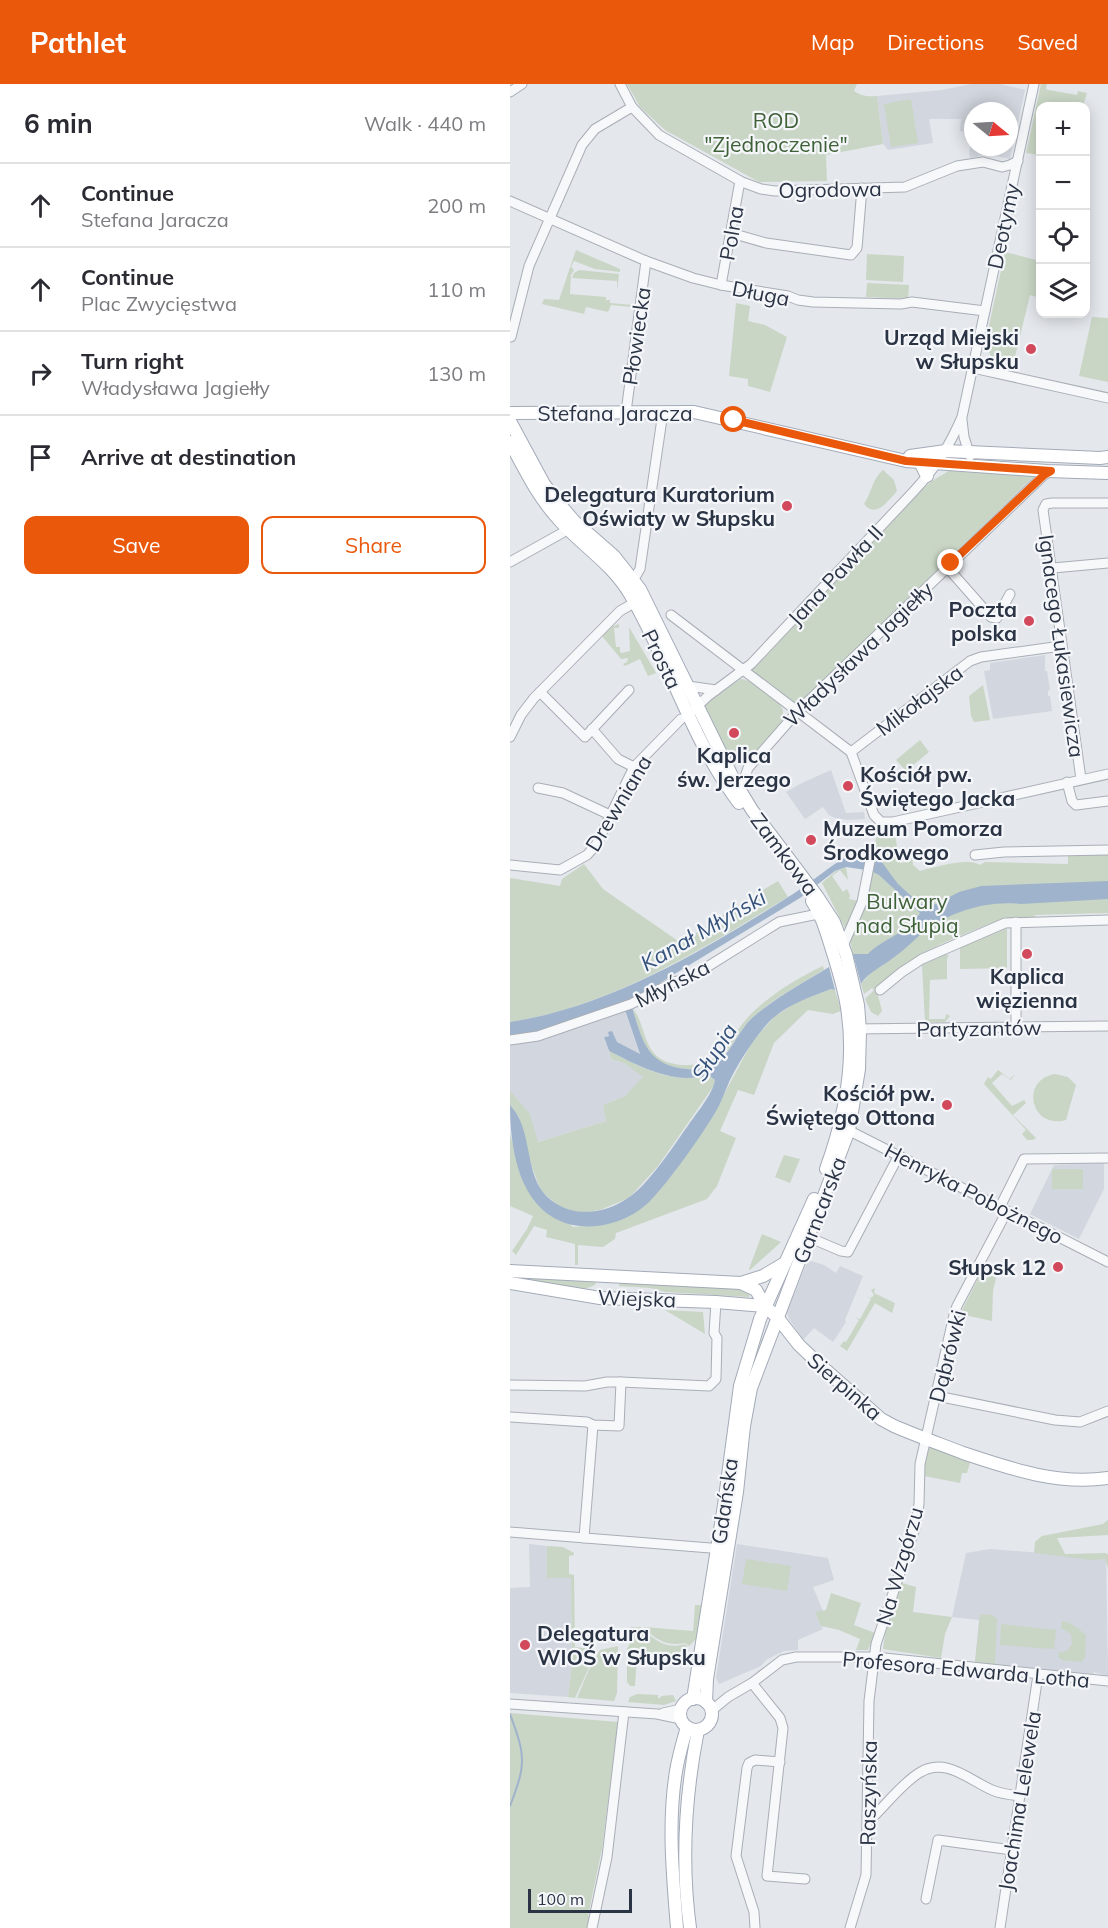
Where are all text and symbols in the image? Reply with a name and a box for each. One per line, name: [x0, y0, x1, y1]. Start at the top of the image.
text: Pathlet: [30, 25, 126, 60]
text: Map: [811, 29, 854, 55]
text: Directions: [887, 29, 984, 55]
text: Saved: [1017, 29, 1078, 55]
north arrow: [964, 102, 1018, 156]
map controls: [1036, 102, 1090, 318]
button: +: [1036, 102, 1090, 156]
text: 6 min: [24, 107, 93, 140]
park label: ROD "Zjednoczenie": [704, 107, 848, 157]
text: Walk · 440 m: [364, 111, 486, 136]
button: −: [1036, 156, 1090, 210]
street label: Ogrodowa: [778, 175, 882, 203]
text: Continue: [81, 179, 174, 207]
street label: Deotymy: [981, 181, 1025, 271]
icon: ahead: [24, 189, 57, 222]
text: 200 m: [427, 193, 486, 218]
street label: Polna: [713, 204, 749, 262]
text: Stefana Jaracza: [81, 207, 229, 232]
button: locate: [1036, 210, 1090, 264]
text: Continue: [81, 263, 174, 291]
button: layers: [1036, 264, 1090, 318]
icon: ahead: [24, 273, 57, 306]
street label: Długa: [730, 275, 792, 311]
text: 110 m: [427, 277, 486, 302]
street label: Płowiecka: [616, 285, 656, 387]
text: Plac Zwycięstwa: [81, 291, 237, 316]
place label: Urząd Miejski w Słupsku: [884, 324, 1019, 374]
marker: Urząd Miejski w Słupsku: [1024, 342, 1038, 356]
text: Turn right: [81, 347, 184, 375]
icon: right: [24, 357, 57, 390]
text: 130 m: [427, 361, 486, 386]
text: Władysława Jagiełły: [81, 375, 270, 400]
street label: Stefana Jaracza: [537, 400, 693, 426]
route start: [720, 406, 746, 432]
icon: arrive: [24, 441, 57, 474]
text: Arrive at destination: [81, 443, 296, 471]
place label: Delegatura Kuratorium Oświaty w Słupsku: [544, 481, 775, 531]
marker: Delegatura Kuratorium Oświaty w Słupsku: [780, 499, 794, 513]
button: Save: [24, 516, 249, 574]
button: Share: [261, 516, 486, 574]
street label: Jana Pawła II: [782, 519, 888, 631]
street label: Ignacego Łukasiewicza: [1033, 533, 1091, 759]
route end: [937, 549, 963, 575]
street label: Władysława Jagiełły: [778, 576, 938, 732]
place label: Poczta polska: [948, 596, 1017, 646]
marker: Poczta polska: [1022, 614, 1036, 628]
street label: Prosta: [636, 625, 688, 693]
street label: Mikołajska: [870, 659, 968, 741]
marker: Kaplica św. Jerzego: [727, 726, 741, 740]
place label: Kaplica św. Jerzego: [677, 742, 791, 792]
street label: Drewniana: [579, 750, 657, 856]
place label: Kościół pw. Świętego Jacka: [860, 761, 1015, 811]
marker: Kościół pw. Świętego Jacka: [841, 779, 855, 793]
street label: Zamkowa: [746, 808, 824, 900]
place label: Muzeum Pomorza Środkowego: [823, 815, 1003, 865]
marker: Muzeum Pomorza Środkowego: [804, 833, 818, 847]
water label: Kanał Młyński: [635, 882, 771, 977]
park label: Bulwary nad Słupią: [855, 888, 959, 938]
marker: Kaplica więzienna: [1020, 947, 1034, 961]
street label: Młyńska: [630, 953, 714, 1013]
place label: Kaplica więzienna: [976, 963, 1078, 1013]
street label: Partyzantów: [916, 1014, 1042, 1042]
water label: Słupia: [685, 1018, 743, 1086]
place label: Kościół pw. Świętego Ottona: [766, 1080, 935, 1130]
marker: Kościół pw. Świętego Ottona: [940, 1098, 954, 1112]
street label: Henryka Pobożnego: [880, 1137, 1068, 1249]
street label: Garncarska: [787, 1153, 851, 1267]
place label: Słupsk 12: [948, 1254, 1046, 1280]
marker: Słupsk 12: [1051, 1260, 1065, 1274]
street label: Wiejska: [597, 1284, 677, 1312]
street label: Dąbrówki: [923, 1307, 971, 1405]
street label: Sierpinka: [802, 1347, 888, 1425]
street label: Gdańska: [705, 1456, 743, 1546]
street label: Na Wzgórzu: [870, 1504, 928, 1628]
place label: Delegatura WIOŚ w Słupsku: [537, 1620, 706, 1670]
marker: Delegatura WIOŚ w Słupsku: [518, 1638, 532, 1652]
street label: Profesora Edwarda Lotha: [841, 1645, 1091, 1693]
street label: Joachima Lelewela: [992, 1709, 1046, 1893]
street label: Raszyńska: [854, 1740, 882, 1846]
scale bar: [528, 1886, 632, 1914]
text: 100 m: [537, 1889, 584, 1909]

